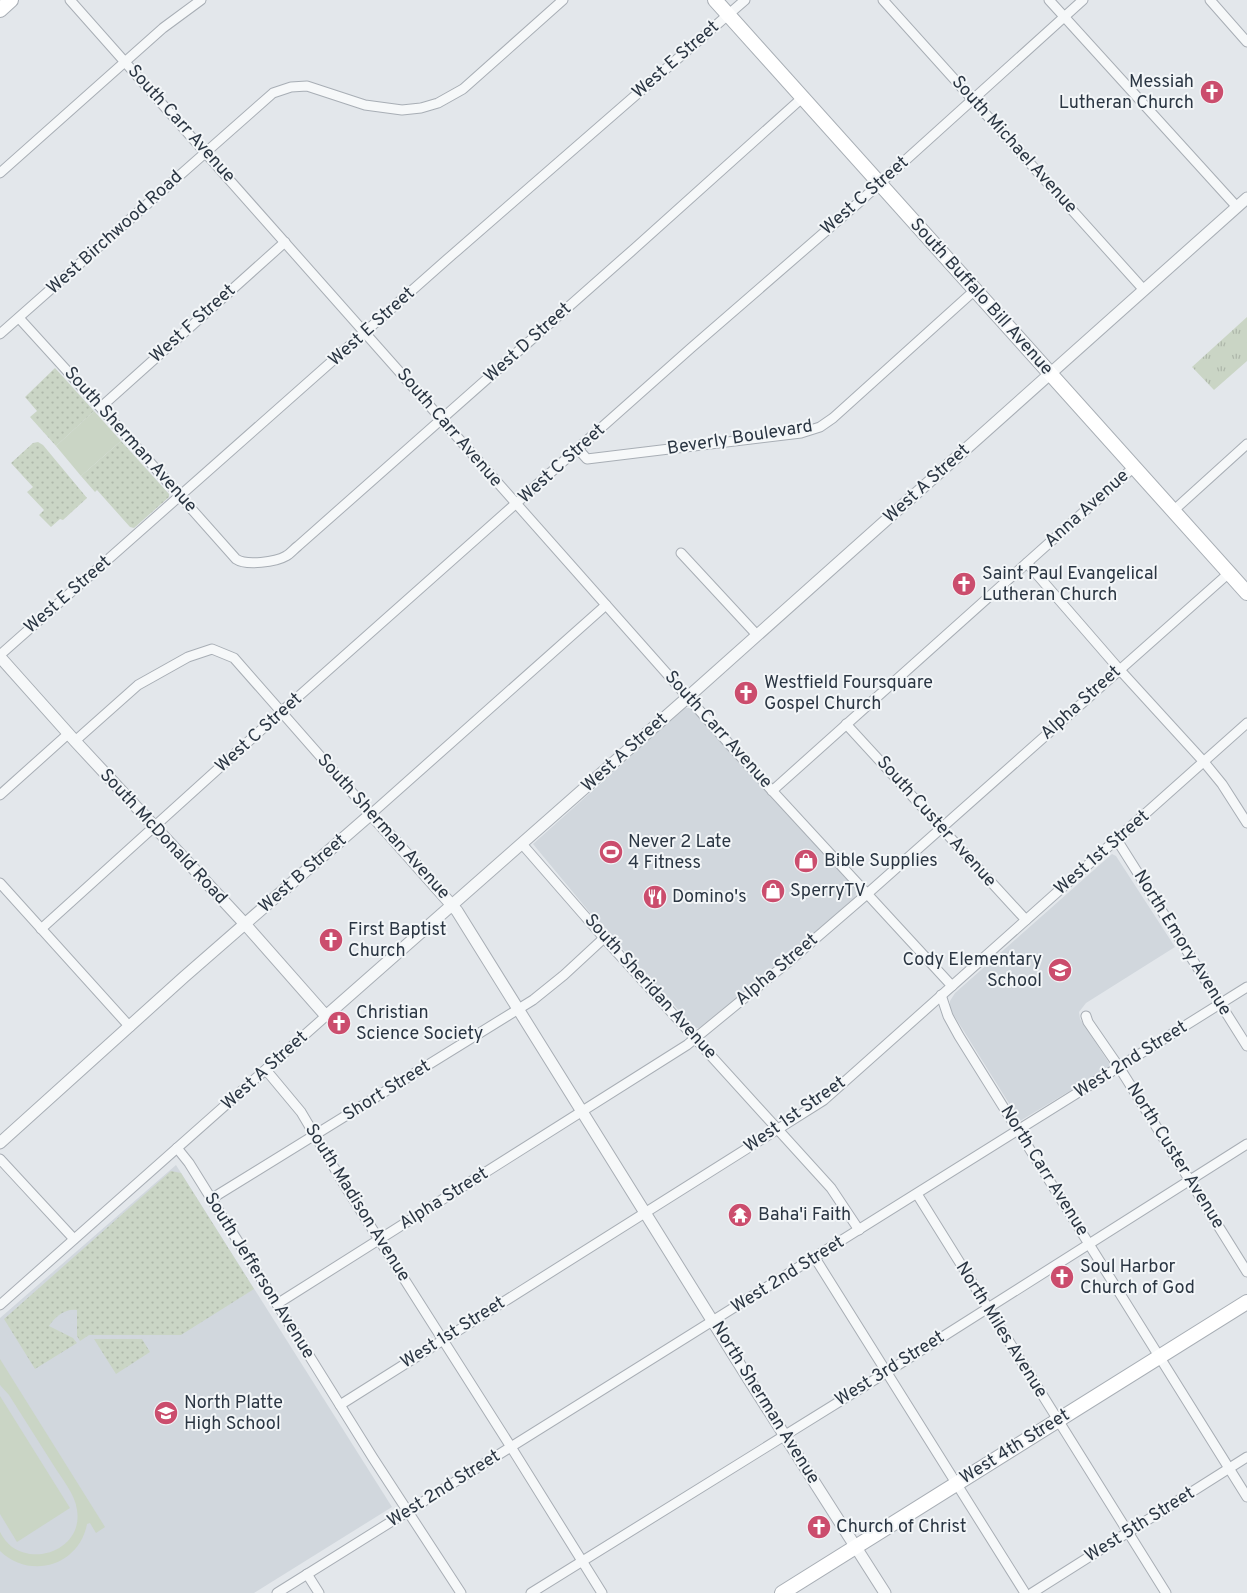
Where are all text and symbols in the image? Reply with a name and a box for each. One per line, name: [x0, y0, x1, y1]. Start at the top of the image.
street label: West E Street: [628, 16, 724, 104]
street label: South Carr Avenue: [122, 60, 240, 188]
street label: South Michael Avenue: [946, 71, 1082, 219]
place label: Messiah Lutheran Church: [1059, 71, 1194, 115]
church icon: Messiah Lutheran Church: [1199, 79, 1225, 105]
street label: West C Street: [816, 152, 914, 240]
street label: West Birchwood Road: [42, 166, 188, 300]
street label: South Buffalo Bill Avenue: [904, 214, 1058, 380]
street label: West F Street: [145, 279, 241, 369]
street label: West E Street: [324, 282, 420, 372]
street label: West D Street: [480, 298, 576, 388]
street label: South Sherman Avenue: [58, 362, 202, 518]
street label: South Carr Avenue: [391, 364, 507, 492]
street label: Beverly Boulevard: [666, 415, 814, 461]
street label: West C Street: [514, 419, 610, 509]
street label: West A Street: [879, 439, 975, 529]
street label: Anna Avenue: [1040, 465, 1134, 553]
street label: West E Street: [20, 551, 116, 639]
place label: Saint Paul Evangelical Lutheran Church: [982, 563, 1158, 607]
church icon: Saint Paul Evangelical Lutheran Church: [951, 571, 977, 597]
street label: Alpha Street: [1036, 661, 1126, 745]
street label: South Carr Avenue: [659, 666, 777, 794]
place label: Westfield Foursquare Gospel Church: [764, 672, 933, 716]
church icon: Westfield Foursquare Gospel Church: [733, 680, 759, 706]
street label: West C Street: [211, 688, 307, 778]
street label: West A Street: [577, 708, 673, 798]
street label: South Sherman Avenue: [311, 749, 455, 905]
street label: South Custer Avenue: [871, 752, 1001, 892]
street label: South McDonald Road: [94, 764, 232, 910]
street label: West 1st Street: [1050, 805, 1154, 901]
street label: West B Street: [254, 830, 352, 918]
place label: Never 2 Late 4 Fitness: [628, 831, 731, 875]
sports icon: Never 2 Late 4 Fitness: [598, 839, 624, 865]
shop icon: Bible Supplies: [793, 848, 819, 874]
place label: Bible Supplies: [824, 850, 938, 873]
street label: North Emory Avenue: [1128, 866, 1236, 1020]
shop icon: SperryTV: [760, 878, 786, 904]
place label: SperryTV: [790, 880, 866, 903]
restaurant icon: Domino's: [642, 884, 668, 910]
place label: Domino's: [672, 886, 747, 909]
street label: South Sheridan Avenue: [579, 910, 721, 1064]
place label: First Baptist Church: [348, 919, 447, 963]
church icon: First Baptist Church: [318, 927, 344, 953]
street label: Alpha Street: [731, 929, 823, 1011]
place label: Cody Elementary School: [902, 949, 1042, 993]
school or university icon: Cody Elementary School: [1047, 957, 1073, 983]
place label: Christian Science Society: [356, 1002, 483, 1046]
church icon: Christian Science Society: [326, 1010, 352, 1036]
street label: West 2nd Street: [1070, 1016, 1192, 1104]
street label: West A Street: [217, 1026, 313, 1116]
street label: Short Street: [339, 1055, 435, 1127]
street label: West 1st Street: [740, 1072, 850, 1158]
street label: North Custer Avenue: [1121, 1079, 1229, 1233]
street label: North Carr Avenue: [995, 1101, 1093, 1241]
street label: South Madison Avenue: [299, 1120, 415, 1286]
street label: Alpha Street: [395, 1163, 493, 1235]
street label: South Jefferson Avenue: [198, 1189, 320, 1363]
temple icon: Baha'i Faith: [727, 1202, 753, 1228]
place label: Baha'i Faith: [758, 1204, 851, 1227]
street label: West 2nd Street: [727, 1231, 849, 1319]
place label: Soul Harbor Church of God: [1080, 1256, 1195, 1300]
street label: North Miles Avenue: [950, 1258, 1052, 1402]
church icon: Soul Harbor Church of God: [1049, 1264, 1075, 1290]
street label: West 1st Street: [397, 1292, 509, 1374]
street label: North Sherman Avenue: [706, 1317, 824, 1489]
street label: West 3rd Street: [831, 1326, 949, 1412]
place label: North Platte High School: [184, 1392, 283, 1436]
school or university icon: North Platte High School: [153, 1400, 179, 1426]
street label: West 4th Street: [956, 1404, 1074, 1490]
street label: West 2nd Street: [383, 1445, 505, 1533]
street label: West 5th Street: [1081, 1482, 1199, 1568]
church icon: Church of Christ: [806, 1514, 832, 1540]
place label: Church of Christ: [836, 1516, 967, 1539]

